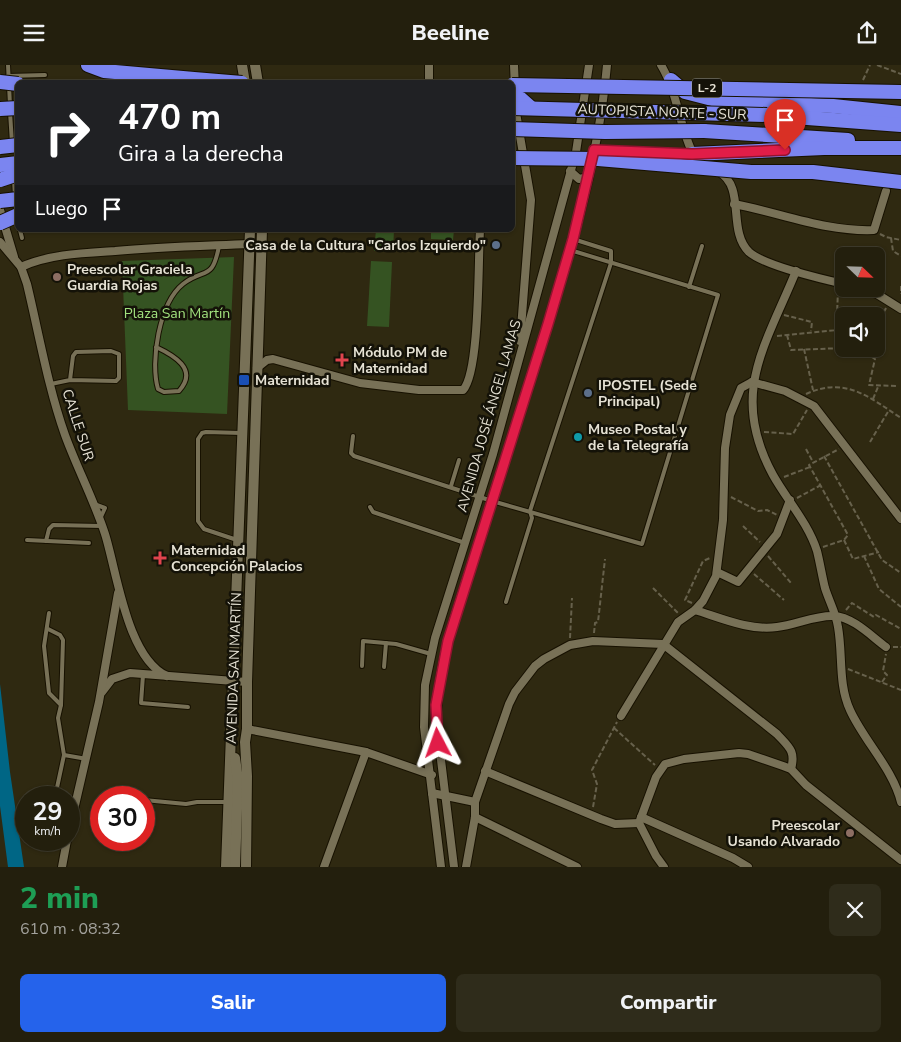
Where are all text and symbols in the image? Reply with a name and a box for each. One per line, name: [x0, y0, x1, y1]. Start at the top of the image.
text: Beeline: [412, 18, 489, 48]
icon: menu: [20, 19, 48, 47]
icon: share: [853, 19, 881, 47]
road number: L-2: [692, 78, 722, 97]
text: 470 m: [118, 94, 221, 141]
pin: [764, 99, 806, 150]
icon: right: [35, 100, 100, 165]
street label: AUTOPISTA NORTE - SUR: [577, 100, 747, 124]
icon: arrive: [771, 106, 799, 134]
text: Gira a la derecha: [118, 139, 284, 169]
icon: arrive: [98, 195, 126, 223]
text: Luego: [35, 196, 88, 222]
place label: Casa de la Cultura "Carlos Izquierdo": [245, 236, 486, 255]
marker: Casa de la Cultura "Carlos Izquierdo": [490, 239, 502, 251]
north arrow: [835, 247, 885, 297]
map controls: [835, 247, 885, 357]
place label: Preescolar Graciela Guardia Rojas: [67, 260, 193, 295]
marker: Preescolar Graciela Guardia Rojas: [51, 271, 63, 283]
park label: Plaza San Martín: [124, 304, 230, 323]
button: sound: [835, 307, 885, 357]
street label: AVENIDA JOSÉ ÁNGEL LAMAS: [452, 317, 526, 514]
place label: Módulo PM de Maternidad: [353, 343, 447, 378]
marker: Módulo PM de Maternidad: [335, 353, 349, 367]
place label: Maternidad: [255, 371, 329, 390]
marker: Maternidad: [237, 373, 251, 387]
place label: IPOSTEL (Sede Principal): [598, 376, 697, 411]
street label: CALLE SUR: [57, 387, 99, 463]
marker: IPOSTEL (Sede Principal): [582, 387, 594, 399]
place label: Museo Postal y de la Telegrafía: [588, 420, 689, 455]
marker: Museo Postal y de la Telegrafía: [572, 431, 584, 443]
place label: Maternidad Concepción Palacios: [171, 541, 303, 576]
marker: Maternidad Concepción Palacios: [153, 551, 167, 565]
street label: AVENIDA SAN MARTÍN: [222, 592, 246, 744]
position arrow: [411, 716, 463, 768]
speed limit sign: 30: [90, 786, 155, 851]
text: 29: [32, 795, 63, 829]
place label: Preescolar Usando Alvarado: [728, 816, 840, 851]
text: km/h: [34, 823, 61, 839]
marker: Preescolar Usando Alvarado: [844, 827, 856, 839]
text: 2 min: [20, 878, 99, 919]
button: close: [829, 884, 881, 936]
text: 610 m · 08:32: [20, 918, 121, 940]
button: Salir: [20, 974, 446, 1032]
button: Compartir: [456, 974, 881, 1032]

